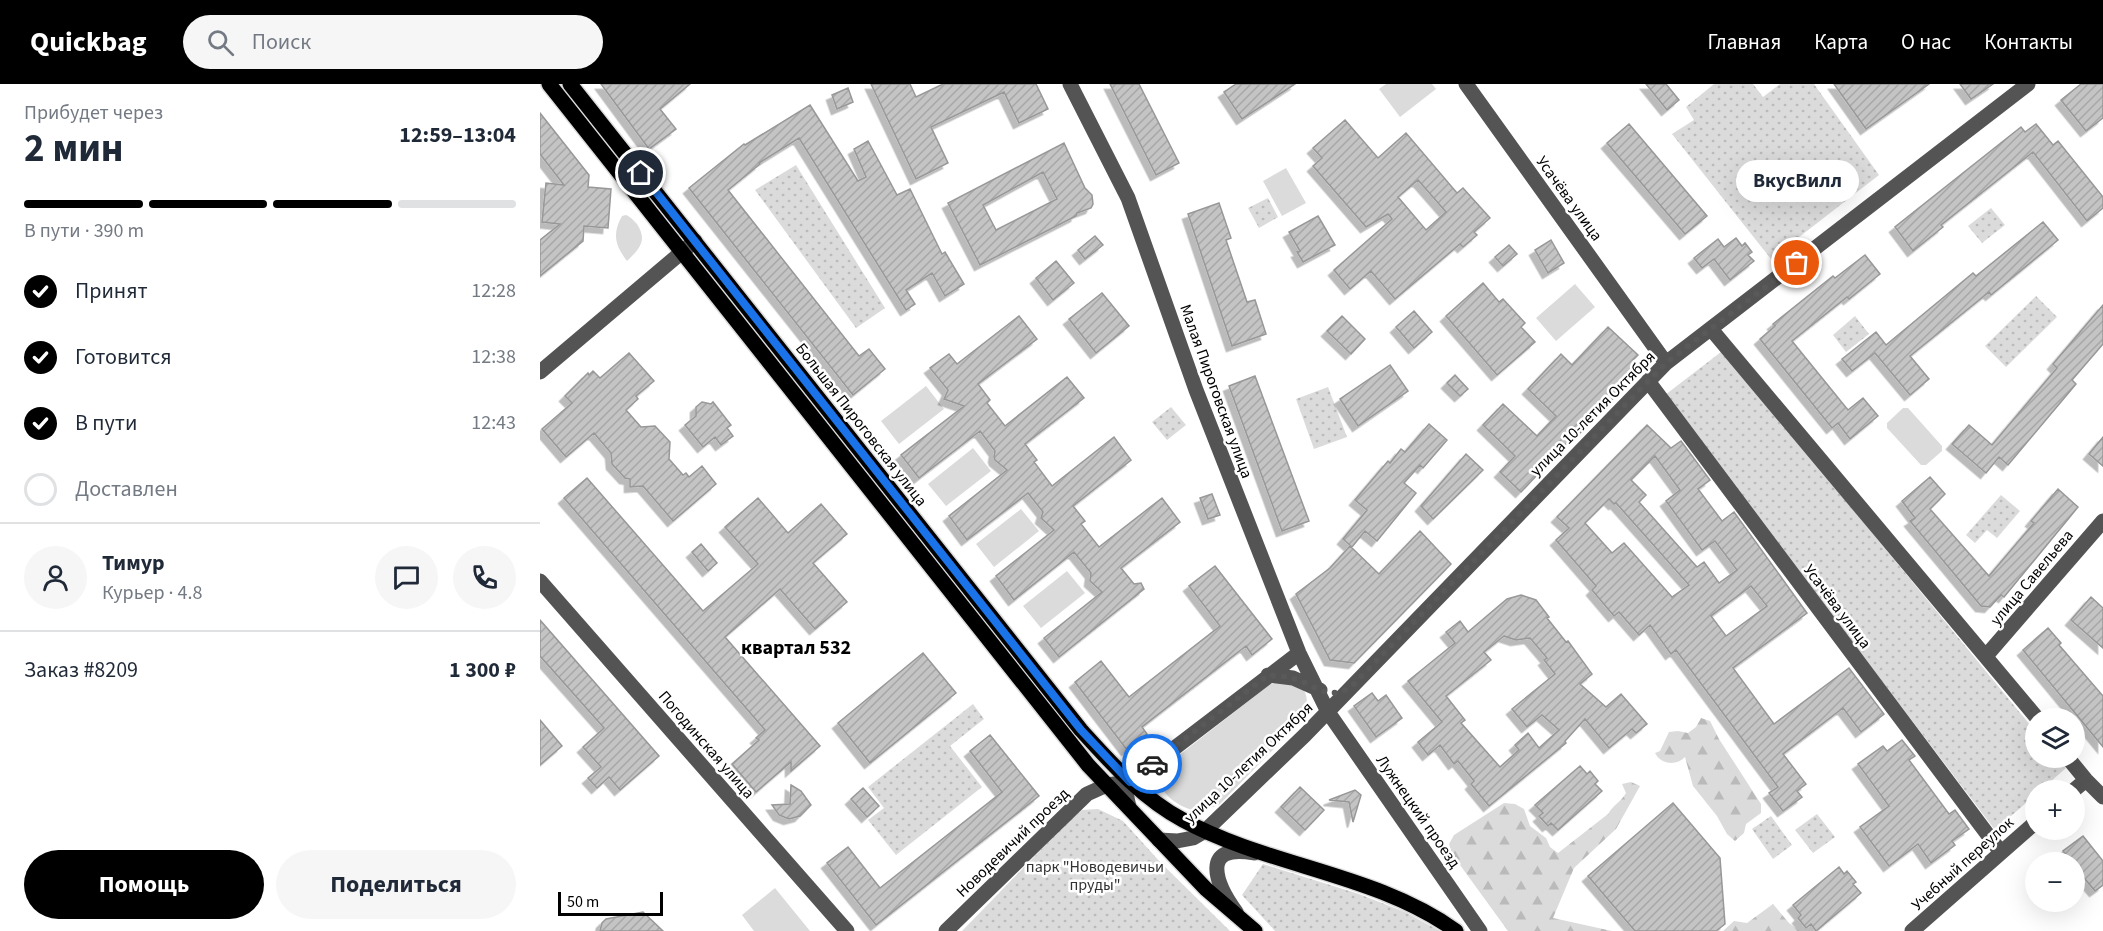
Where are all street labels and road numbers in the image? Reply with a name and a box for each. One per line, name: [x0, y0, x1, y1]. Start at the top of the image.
street label: Усачёва улица: [1531, 152, 1608, 246]
street label: Малая Пироговская улица: [1174, 301, 1258, 481]
street label: Большая Пироговская улица: [790, 338, 932, 511]
street label: улица 10-летия Октября: [1525, 346, 1660, 481]
street label: улица Савельева: [1985, 525, 2078, 630]
street label: Усачёва улица: [1798, 560, 1876, 653]
street label: Погодинская улица: [653, 686, 759, 803]
street label: улица 10-летия Октября: [1179, 697, 1318, 828]
street label: Лужнецкий проезд: [1371, 751, 1466, 873]
street label: Новодевичий проезд: [951, 783, 1074, 902]
street label: Учебный переулок: [1907, 812, 2019, 916]

